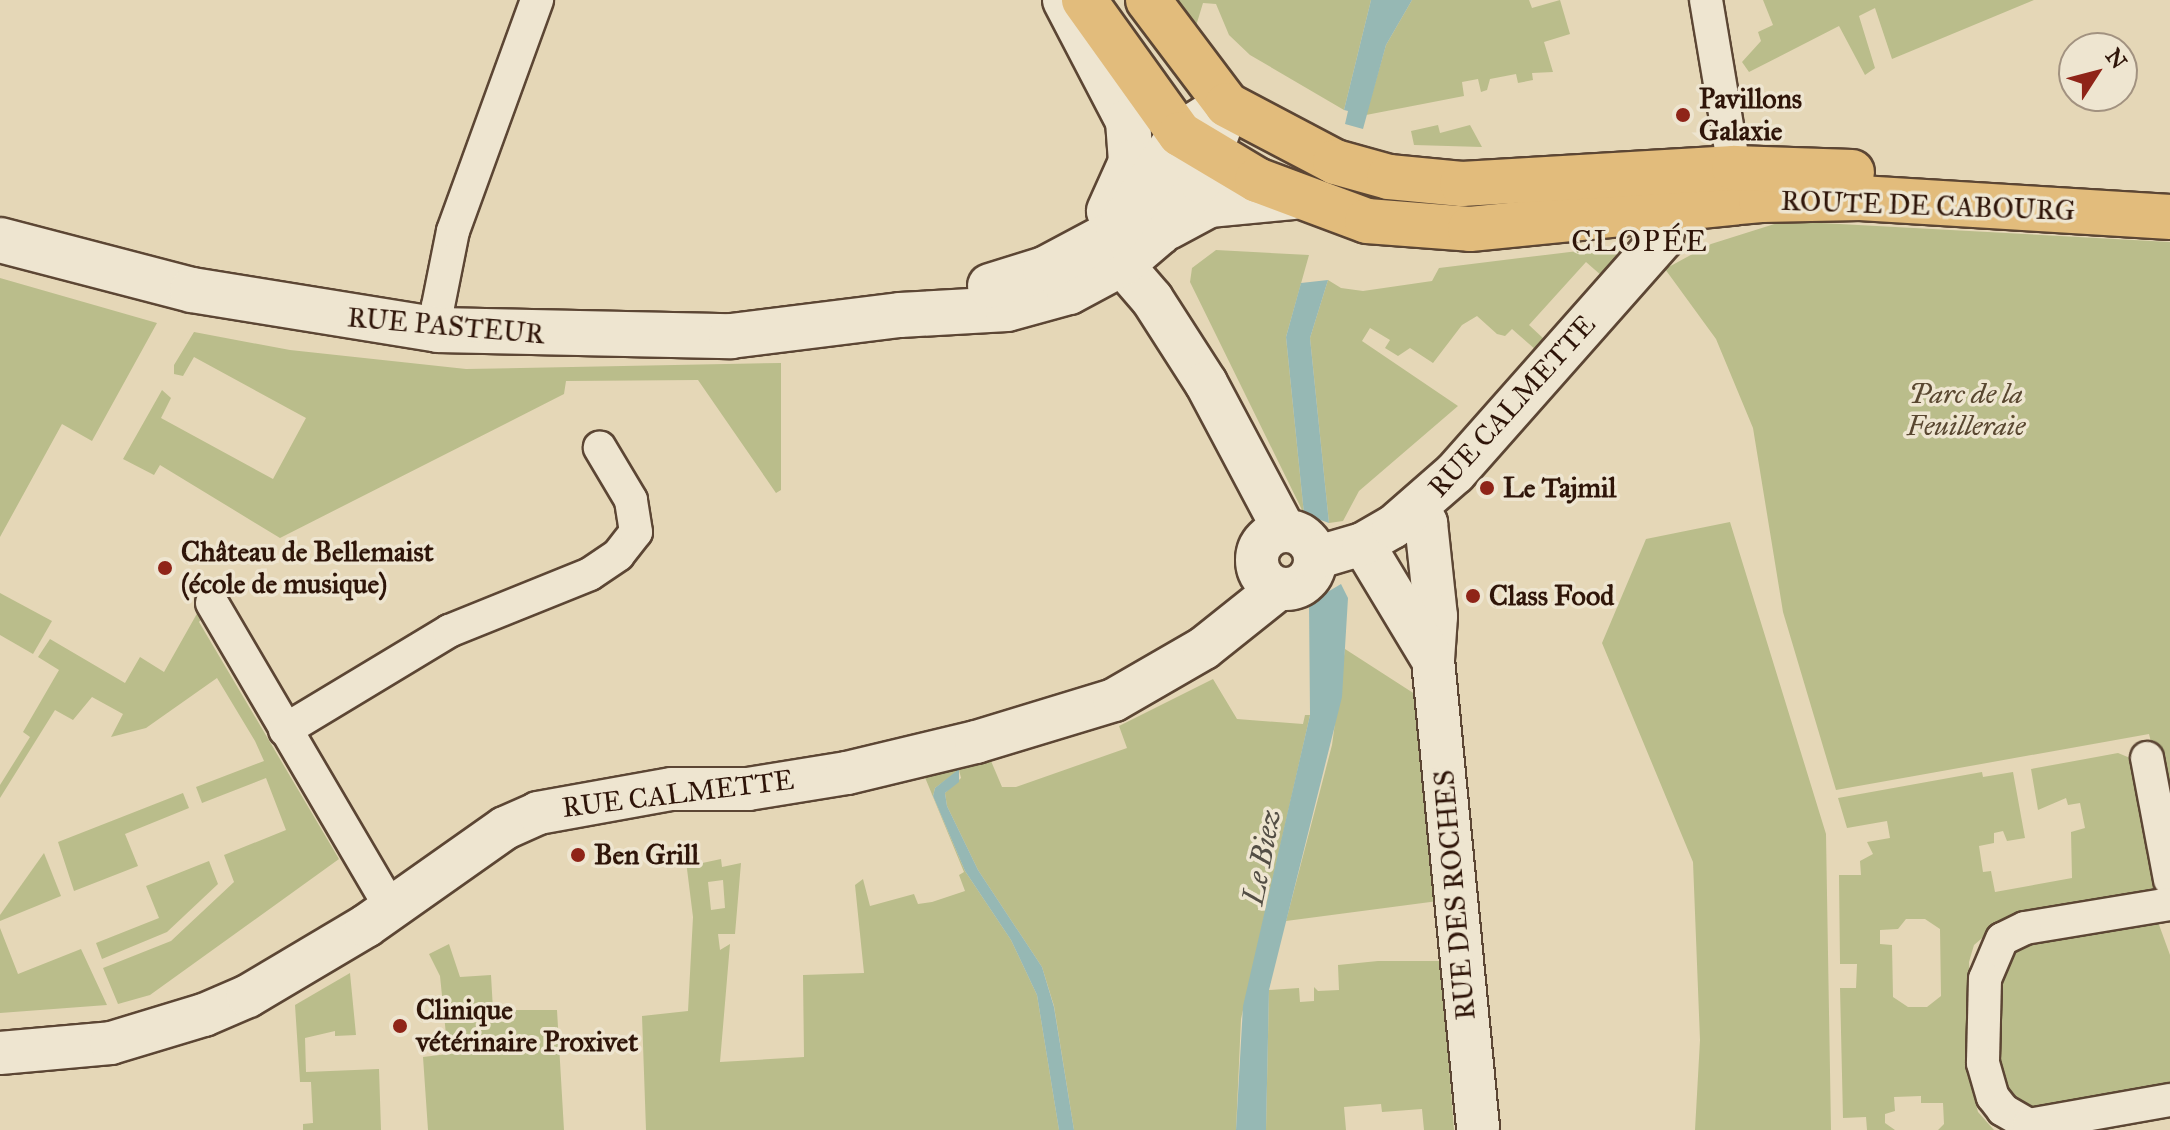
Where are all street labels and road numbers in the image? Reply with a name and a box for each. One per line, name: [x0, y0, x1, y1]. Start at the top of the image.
street label: ROUTE DE CABOURG: [1780, 184, 2076, 228]
street label: RUE PASTEUR: [346, 301, 546, 351]
street label: RUE CALMETTE: [1421, 308, 1603, 504]
street label: RUE CALMETTE: [560, 763, 796, 825]
street label: RUE DES ROCHES: [1427, 769, 1483, 1021]

